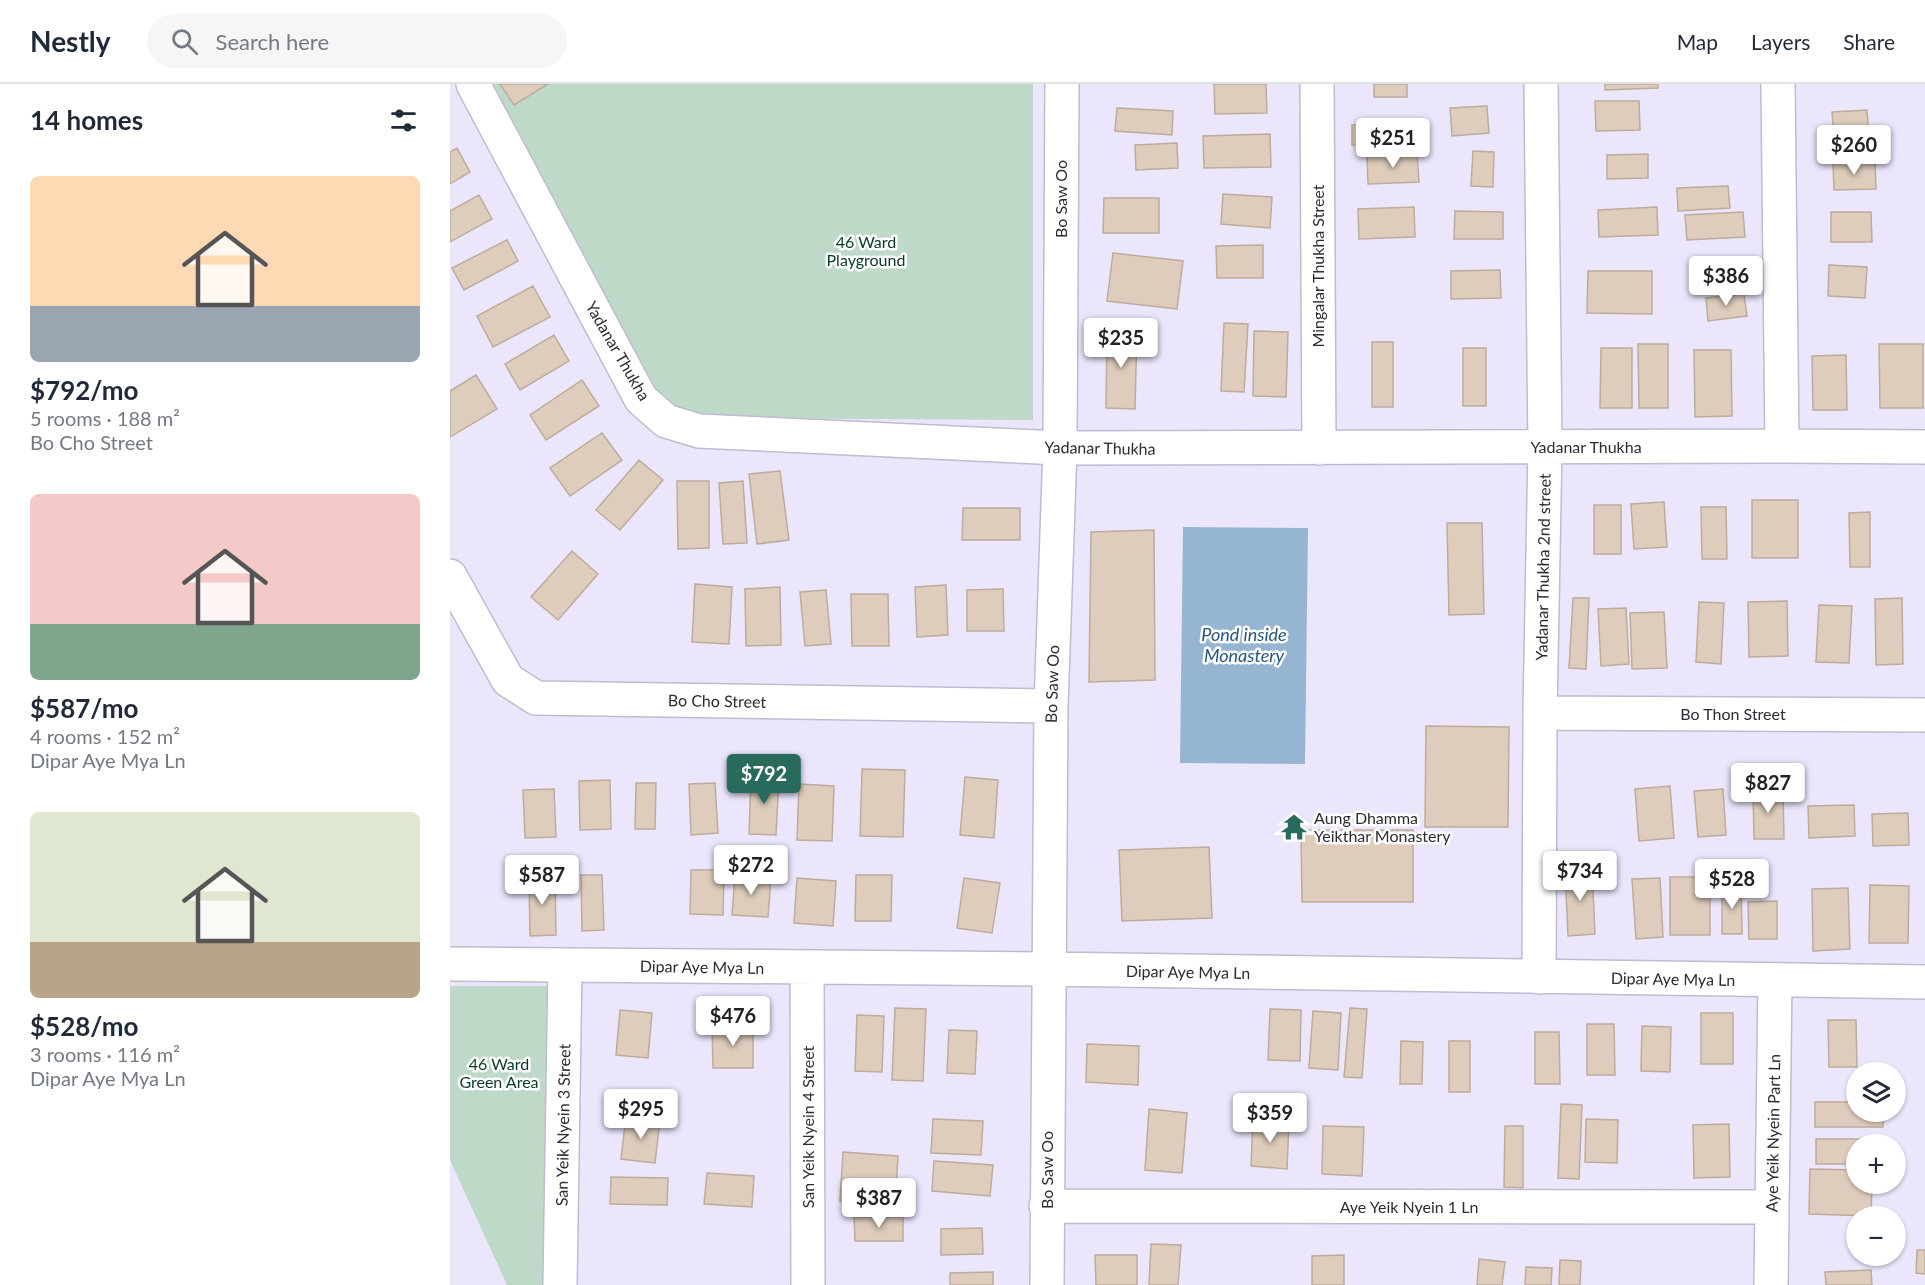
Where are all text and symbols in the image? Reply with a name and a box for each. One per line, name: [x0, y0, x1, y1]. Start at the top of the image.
search box: [147, 14, 567, 68]
text: Nestly: [30, 24, 111, 58]
icon: search: [168, 25, 201, 58]
text: Search here: [216, 28, 329, 55]
text: Map: [1677, 29, 1718, 54]
text: Layers: [1751, 29, 1810, 54]
text: Share: [1843, 29, 1895, 54]
text: 14 homes: [30, 104, 143, 136]
icon: filters: [387, 104, 420, 137]
pin: $251: [1357, 118, 1429, 169]
text: $251: [1370, 125, 1416, 149]
pin: $260: [1818, 125, 1890, 176]
text: $260: [1831, 132, 1877, 156]
street label: Bo Saw Oo: [1051, 160, 1070, 238]
street label: Mingalar Thukha Street: [1308, 184, 1327, 348]
icon: home: [171, 215, 279, 323]
park label: 46 Ward Playground: [827, 232, 905, 269]
pin: $386: [1690, 256, 1762, 307]
text: $386: [1703, 263, 1749, 287]
street label: Yadanar Thukha: [582, 298, 654, 404]
pin: $235: [1085, 318, 1157, 369]
text: $235: [1098, 325, 1144, 349]
text: $792/mo: [30, 374, 138, 406]
text: 5 rooms · 188 m²: [30, 406, 180, 430]
text: Bo Cho Street: [30, 430, 153, 454]
street label: Yadanar Thukha: [1044, 437, 1156, 458]
street label: Yadanar Thukha: [1530, 437, 1642, 456]
street label: Yadanar Thukha 2nd street: [1531, 473, 1554, 661]
icon: home: [171, 533, 279, 641]
water label: Pond inside Monastery: [1201, 623, 1287, 666]
street label: Bo Saw Oo: [1041, 645, 1062, 723]
street label: Bo Cho Street: [668, 690, 767, 711]
text: $587/mo: [30, 692, 138, 724]
street label: Bo Thon Street: [1680, 704, 1786, 723]
text: 4 rooms · 152 m²: [30, 724, 180, 748]
text: Dipar Aye Mya Ln: [30, 748, 186, 772]
pin: $792: [728, 754, 800, 805]
text: $792: [741, 761, 787, 785]
pin: $827: [1732, 763, 1804, 814]
text: $827: [1745, 770, 1791, 794]
place label: Aung Dhamma Yeikthar Monastery: [1314, 808, 1451, 845]
temple icon: Aung Dhamma Yeikthar Monastery: [1279, 812, 1309, 842]
pin: $272: [715, 845, 787, 896]
icon: home: [171, 851, 279, 959]
pin: $734: [1544, 851, 1616, 902]
text: $272: [728, 852, 774, 876]
pin: $587: [506, 855, 578, 906]
text: $734: [1557, 858, 1603, 882]
pin: $528: [1696, 859, 1768, 910]
text: $587: [519, 862, 565, 886]
text: $528: [1709, 866, 1755, 890]
street label: Dipar Aye Mya Ln: [640, 956, 764, 977]
street label: Dipar Aye Mya Ln: [1126, 961, 1250, 982]
street label: Dipar Aye Mya Ln: [1611, 968, 1735, 989]
pin: $476: [697, 996, 769, 1047]
text: $476: [710, 1003, 756, 1027]
text: $528/mo: [30, 1010, 138, 1042]
text: 3 rooms · 116 m²: [30, 1042, 180, 1066]
street label: San Yeik Nyein 3 Street: [552, 1043, 573, 1206]
street label: San Yeik Nyein 4 Street: [798, 1045, 817, 1208]
park label: 46 Ward Green Area: [459, 1054, 539, 1091]
street label: Aye Yeik Nyein Part Ln: [1762, 1054, 1783, 1212]
map controls: [1846, 1062, 1906, 1266]
button: layers: [1846, 1062, 1906, 1122]
text: Dipar Aye Mya Ln: [30, 1066, 186, 1090]
pin: $295: [605, 1089, 677, 1140]
pin: $359: [1234, 1093, 1306, 1144]
text: $295: [618, 1096, 664, 1120]
text: $359: [1247, 1100, 1293, 1124]
street label: Bo Saw Oo: [1037, 1131, 1056, 1209]
button: +: [1846, 1134, 1906, 1194]
pin: $387: [843, 1178, 915, 1229]
text: $387: [856, 1185, 902, 1209]
street label: Aye Yeik Nyein 1 Ln: [1340, 1197, 1478, 1216]
button: −: [1846, 1206, 1906, 1266]

